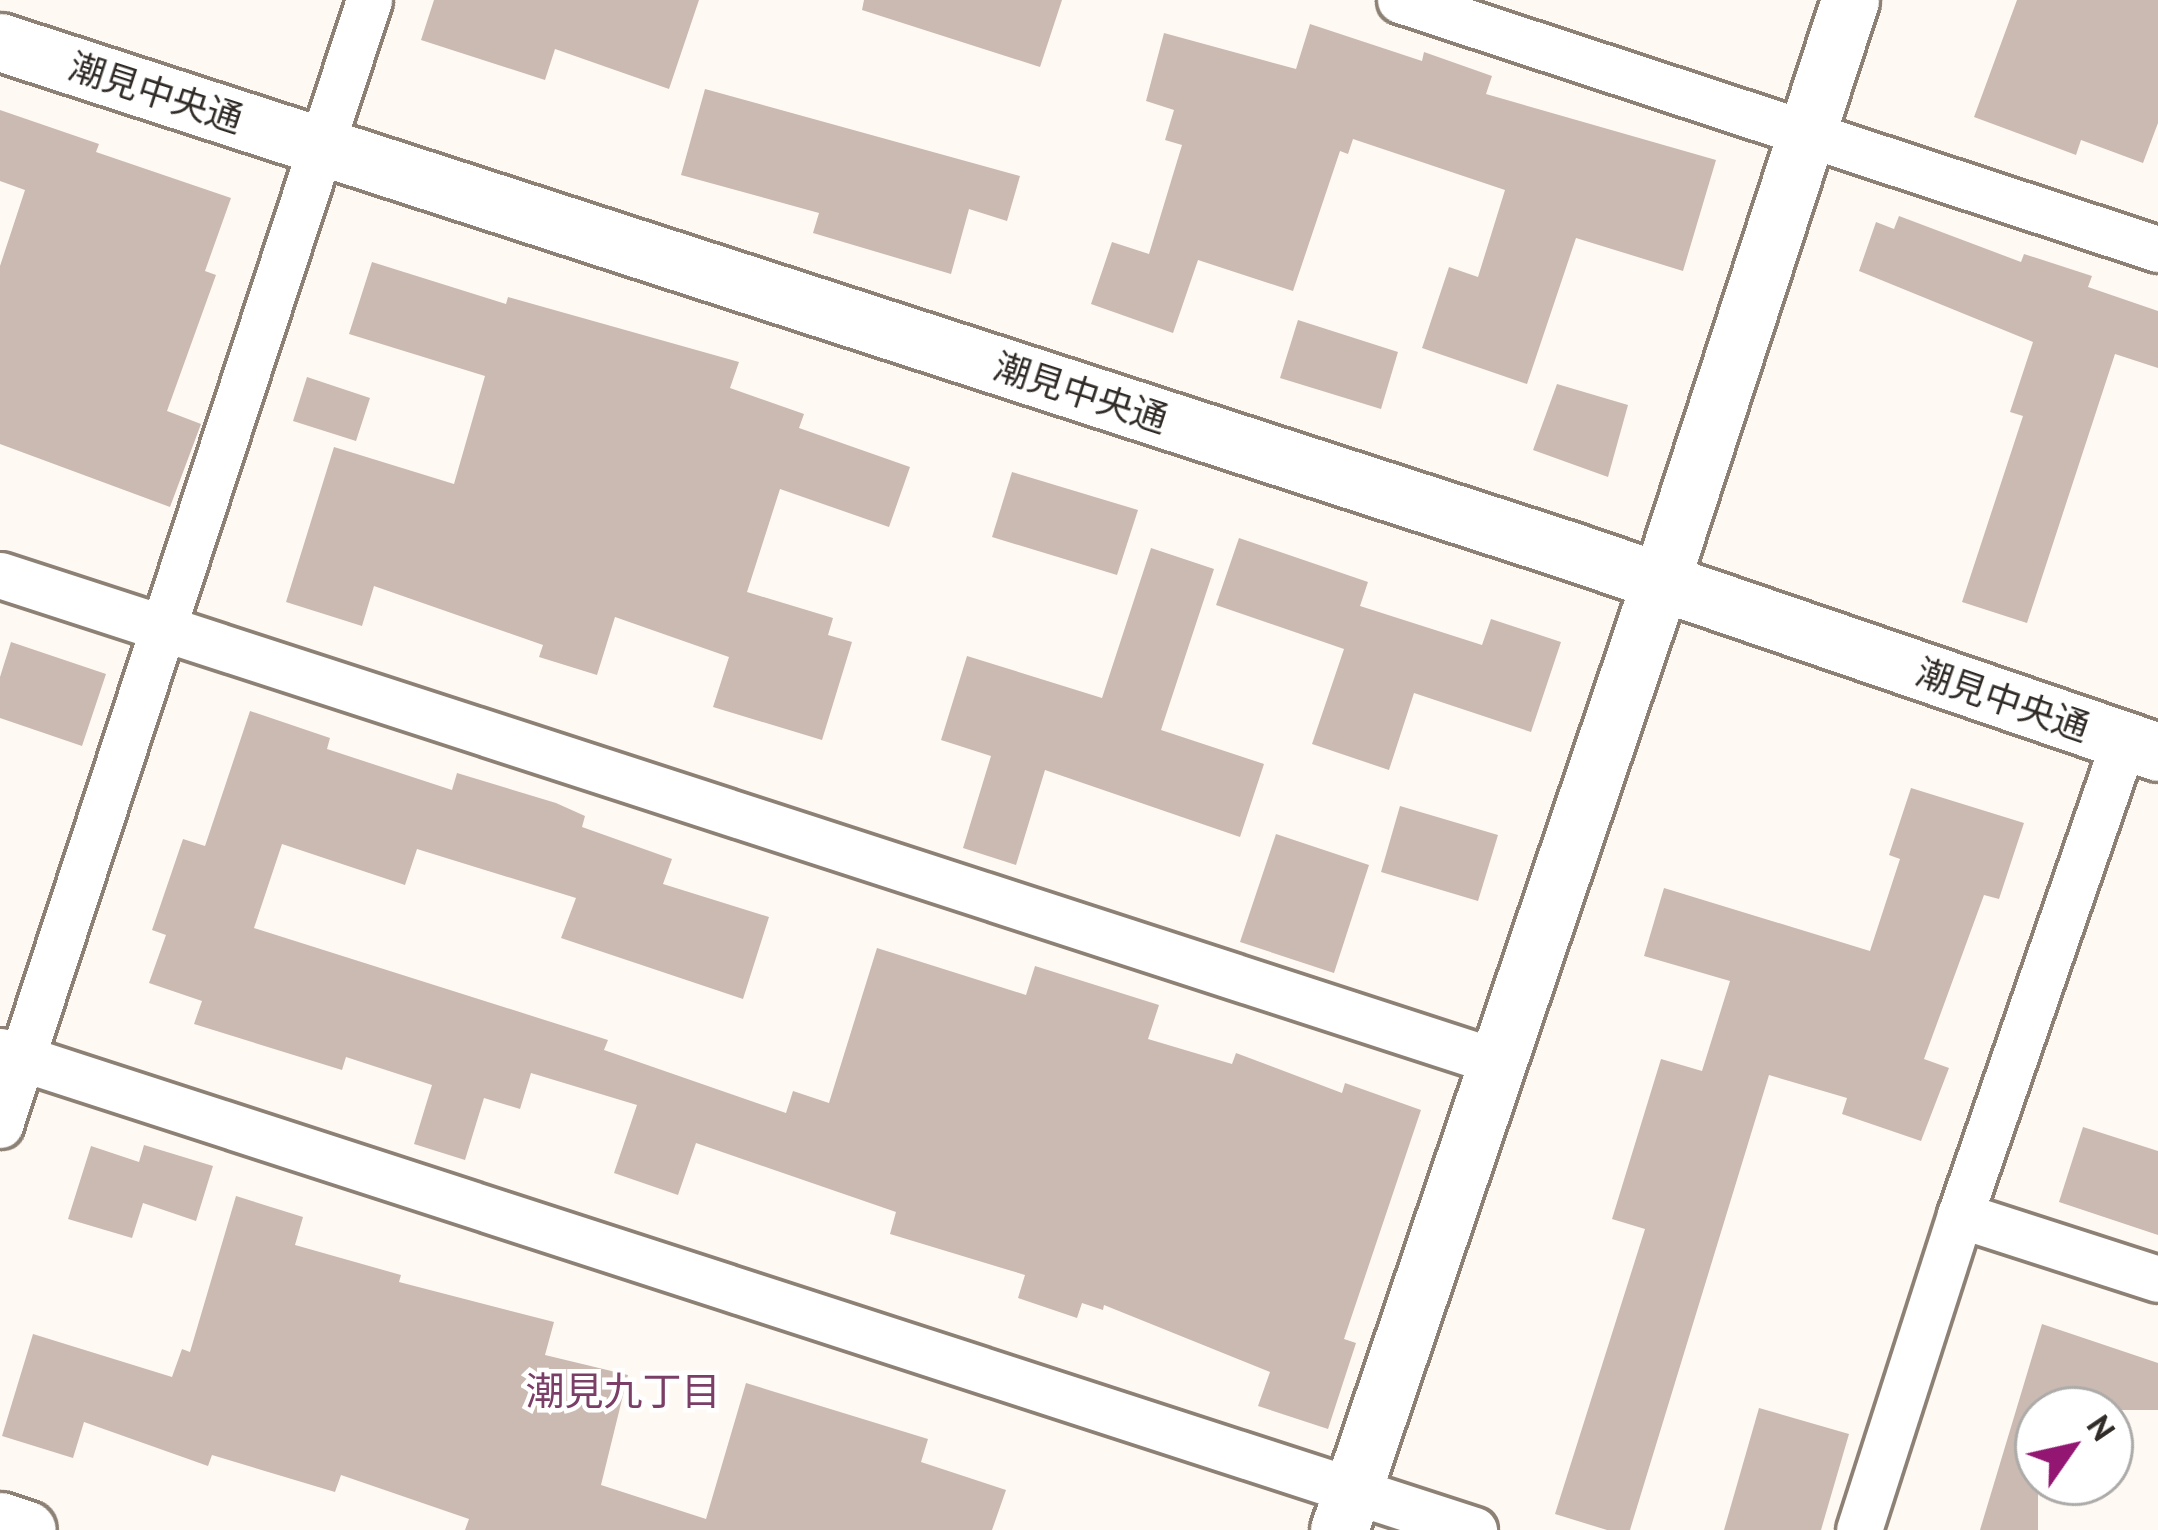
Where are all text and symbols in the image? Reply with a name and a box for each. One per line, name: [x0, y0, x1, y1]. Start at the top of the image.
street label: 潮見中央通: [64, 44, 248, 140]
street label: 潮見中央通: [989, 344, 1173, 440]
street label: 潮見中央通: [1911, 649, 2095, 749]
district label: 潮見九丁目: [526, 1368, 720, 1414]
north arrow: [2014, 1386, 2134, 1506]
text: N: [2078, 1406, 2126, 1448]

